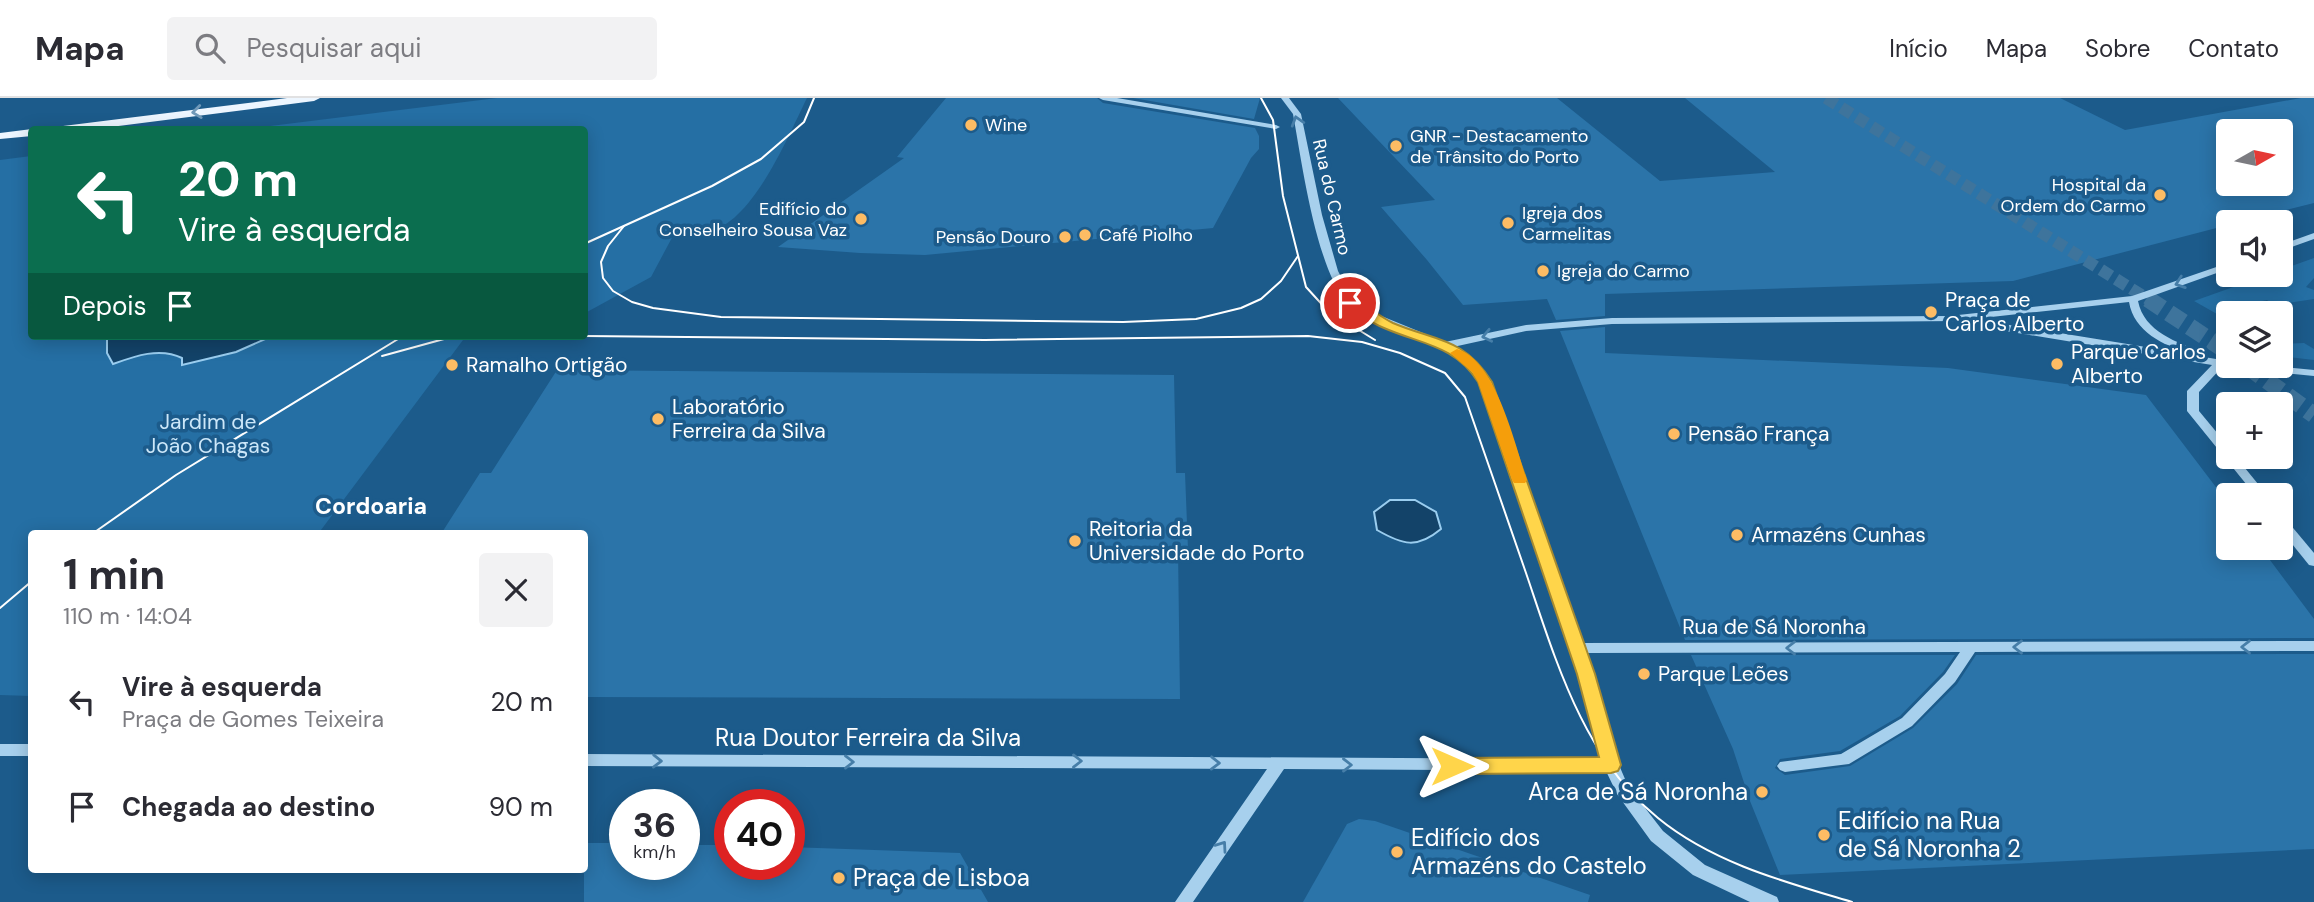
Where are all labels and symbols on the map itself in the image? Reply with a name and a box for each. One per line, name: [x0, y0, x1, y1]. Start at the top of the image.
one-way arrow: [191, 105, 203, 120]
place label: Wine: [985, 113, 1027, 137]
one-way arrow: [1290, 115, 1305, 127]
marker: Wine: [963, 117, 979, 133]
north arrow: [2216, 119, 2292, 196]
place label: GNR - Destacamento de Trânsito do Porto: [1410, 124, 1588, 169]
street label: Rua do Carmo: [1307, 137, 1357, 257]
marker: GNR - Destacamento de Trânsito do Porto: [1388, 138, 1404, 154]
place label: Hospital da Ordem do Carmo: [2001, 173, 2146, 218]
marker: Hospital da Ordem do Carmo: [2152, 187, 2168, 203]
place label: Edifício do Conselheiro Sousa Vaz: [659, 197, 847, 242]
place label: Igreja dos Carmelitas: [1522, 201, 1612, 246]
marker: Edifício do Conselheiro Sousa Vaz: [853, 211, 869, 227]
marker: Igreja dos Carmelitas: [1500, 215, 1516, 231]
place label: Café Piolho: [1099, 223, 1193, 247]
place label: Pensão Douro: [936, 225, 1051, 249]
marker: Café Piolho: [1077, 227, 1093, 243]
marker: Pensão Douro: [1057, 229, 1073, 245]
place label: Igreja do Carmo: [1557, 259, 1690, 283]
marker: Igreja do Carmo: [1535, 263, 1551, 279]
pin: [1320, 273, 1380, 333]
one-way arrow: [2175, 275, 2187, 289]
place label: Praça de Carlos Alberto: [1945, 286, 2084, 338]
marker: Praça de Carlos Alberto: [1923, 304, 1939, 320]
one-way arrow: [1481, 328, 1493, 343]
place label: Parque Carlos Alberto: [2071, 338, 2206, 390]
place label: Ramalho Ortigão: [466, 351, 627, 379]
marker: Parque Carlos Alberto: [2049, 356, 2065, 372]
marker: Ramalho Ortigão: [444, 357, 460, 373]
place label: Laboratório Ferreira da Silva: [672, 393, 826, 445]
park label: Jardim de João Chagas: [146, 408, 270, 460]
marker: Laboratório Ferreira da Silva: [650, 411, 666, 427]
place label: Pensão França: [1688, 420, 1829, 448]
marker: Pensão França: [1666, 426, 1682, 442]
district label: Cordoaria: [315, 491, 427, 521]
place label: Reitoria da Universidade do Porto: [1089, 515, 1304, 567]
place label: Armazéns Cunhas: [1751, 521, 1926, 549]
marker: Armazéns Cunhas: [1729, 527, 1745, 543]
marker: Reitoria da Universidade do Porto: [1067, 533, 1083, 549]
street label: Rua de Sá Noronha: [1682, 613, 1866, 641]
one-way arrow: [2013, 639, 2023, 655]
one-way arrow: [2240, 639, 2251, 654]
one-way arrow: [1785, 640, 1796, 656]
place label: Parque Leões: [1658, 660, 1789, 688]
marker: Parque Leões: [1636, 666, 1652, 682]
street label: Rua Doutor Ferreira da Silva: [715, 722, 1021, 753]
position arrow: [1415, 729, 1489, 803]
one-way arrow: [652, 753, 663, 769]
one-way arrow: [1072, 753, 1083, 769]
one-way arrow: [845, 754, 855, 770]
one-way arrow: [1210, 755, 1221, 771]
one-way arrow: [1343, 757, 1353, 773]
place label: Arca de Sá Noronha: [1528, 776, 1748, 807]
marker: Arca de Sá Noronha: [1754, 784, 1770, 800]
speed limit sign: 40: [714, 789, 805, 880]
place label: Edifício na Rua de Sá Noronha 2: [1838, 805, 2021, 864]
place label: Edifício dos Armazéns do Castelo: [1411, 822, 1647, 881]
marker: Edifício na Rua de Sá Noronha 2: [1816, 827, 1832, 843]
one-way arrow: [1214, 841, 1226, 854]
marker: Edifício dos Armazéns do Castelo: [1389, 844, 1405, 860]
place label: Praça de Lisboa: [853, 862, 1030, 893]
marker: Praça de Lisboa: [831, 870, 847, 886]

